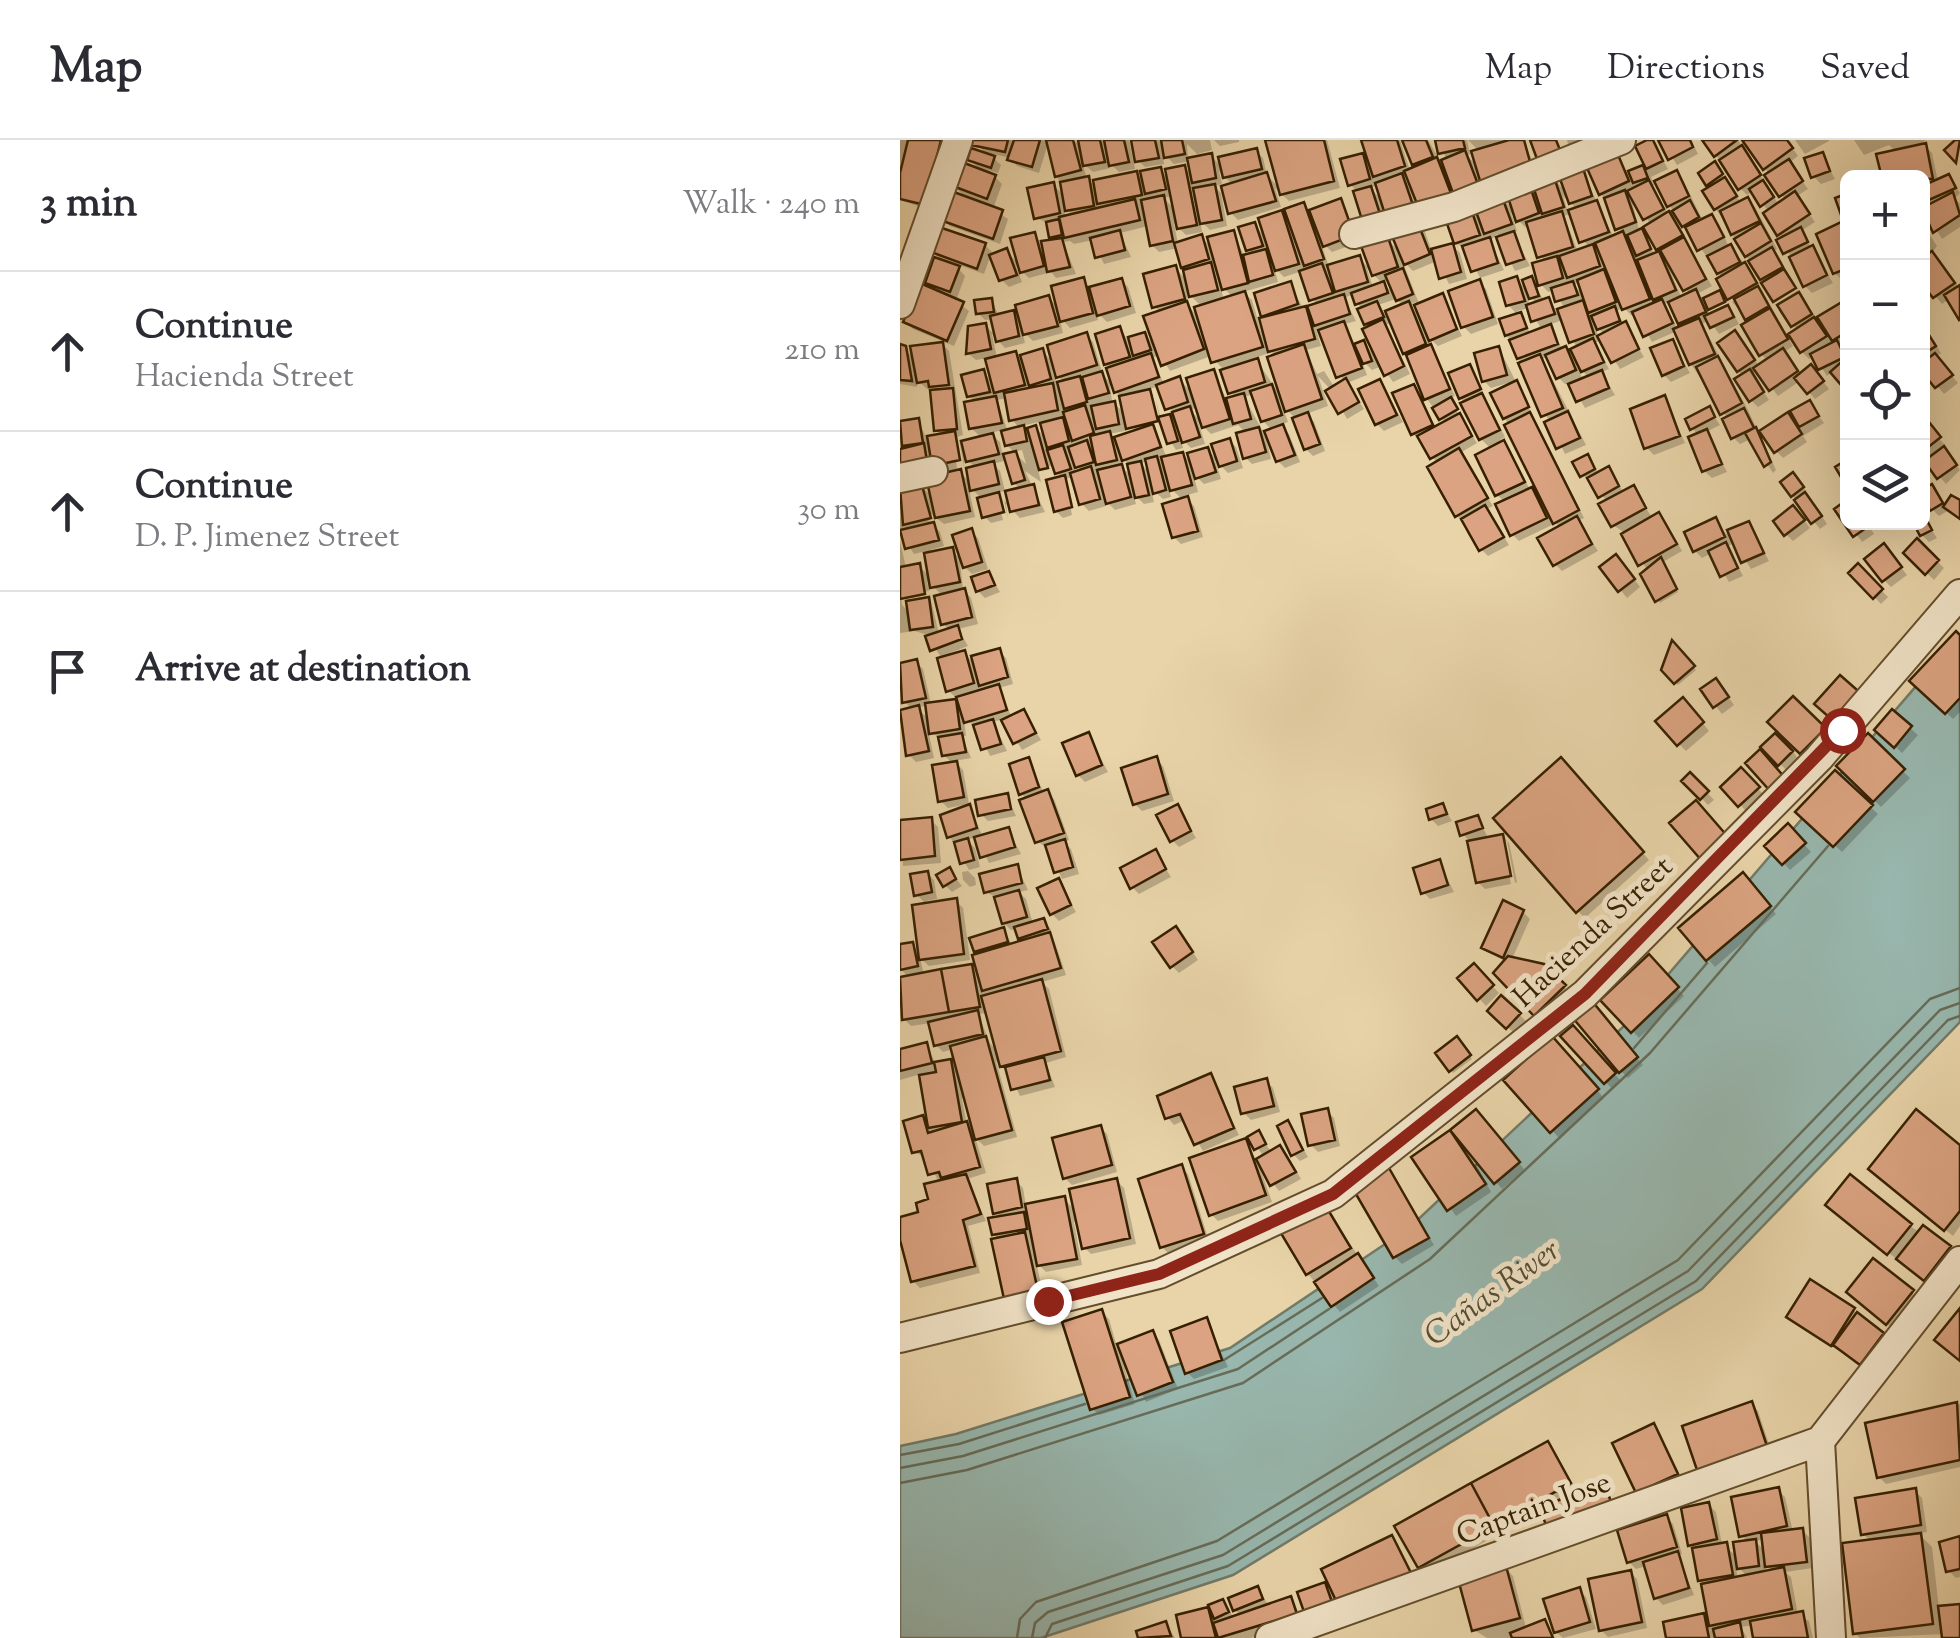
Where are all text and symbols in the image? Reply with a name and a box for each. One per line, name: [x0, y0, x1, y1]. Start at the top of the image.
text: Map: [50, 35, 142, 104]
text: Map: [1485, 44, 1552, 95]
text: Directions: [1607, 44, 1765, 95]
text: Saved: [1820, 44, 1910, 95]
map controls: [1840, 170, 1930, 530]
button: +: [1840, 170, 1930, 260]
text: 3 min: [40, 175, 137, 235]
text: Walk · 240 m: [682, 182, 860, 228]
button: −: [1840, 260, 1930, 350]
text: Continue: [135, 301, 293, 355]
icon: ahead: [40, 324, 95, 379]
text: 210 m: [784, 328, 860, 374]
button: locate: [1840, 350, 1930, 440]
text: Hacienda Street: [135, 355, 354, 401]
button: layers: [1840, 440, 1930, 530]
text: Continue: [135, 461, 293, 515]
icon: ahead: [40, 484, 95, 539]
text: 30 m: [797, 488, 860, 534]
text: D. P. Jimenez Street: [135, 515, 400, 561]
icon: arrive: [40, 644, 95, 699]
text: Arrive at destination: [135, 644, 471, 698]
route start: [1820, 708, 1866, 754]
street label: Hacienda Street: [1504, 847, 1684, 1019]
water label: Cañas River: [1416, 1229, 1570, 1359]
route end: [1026, 1279, 1072, 1325]
street label: Captain Jose: [1451, 1462, 1617, 1558]

